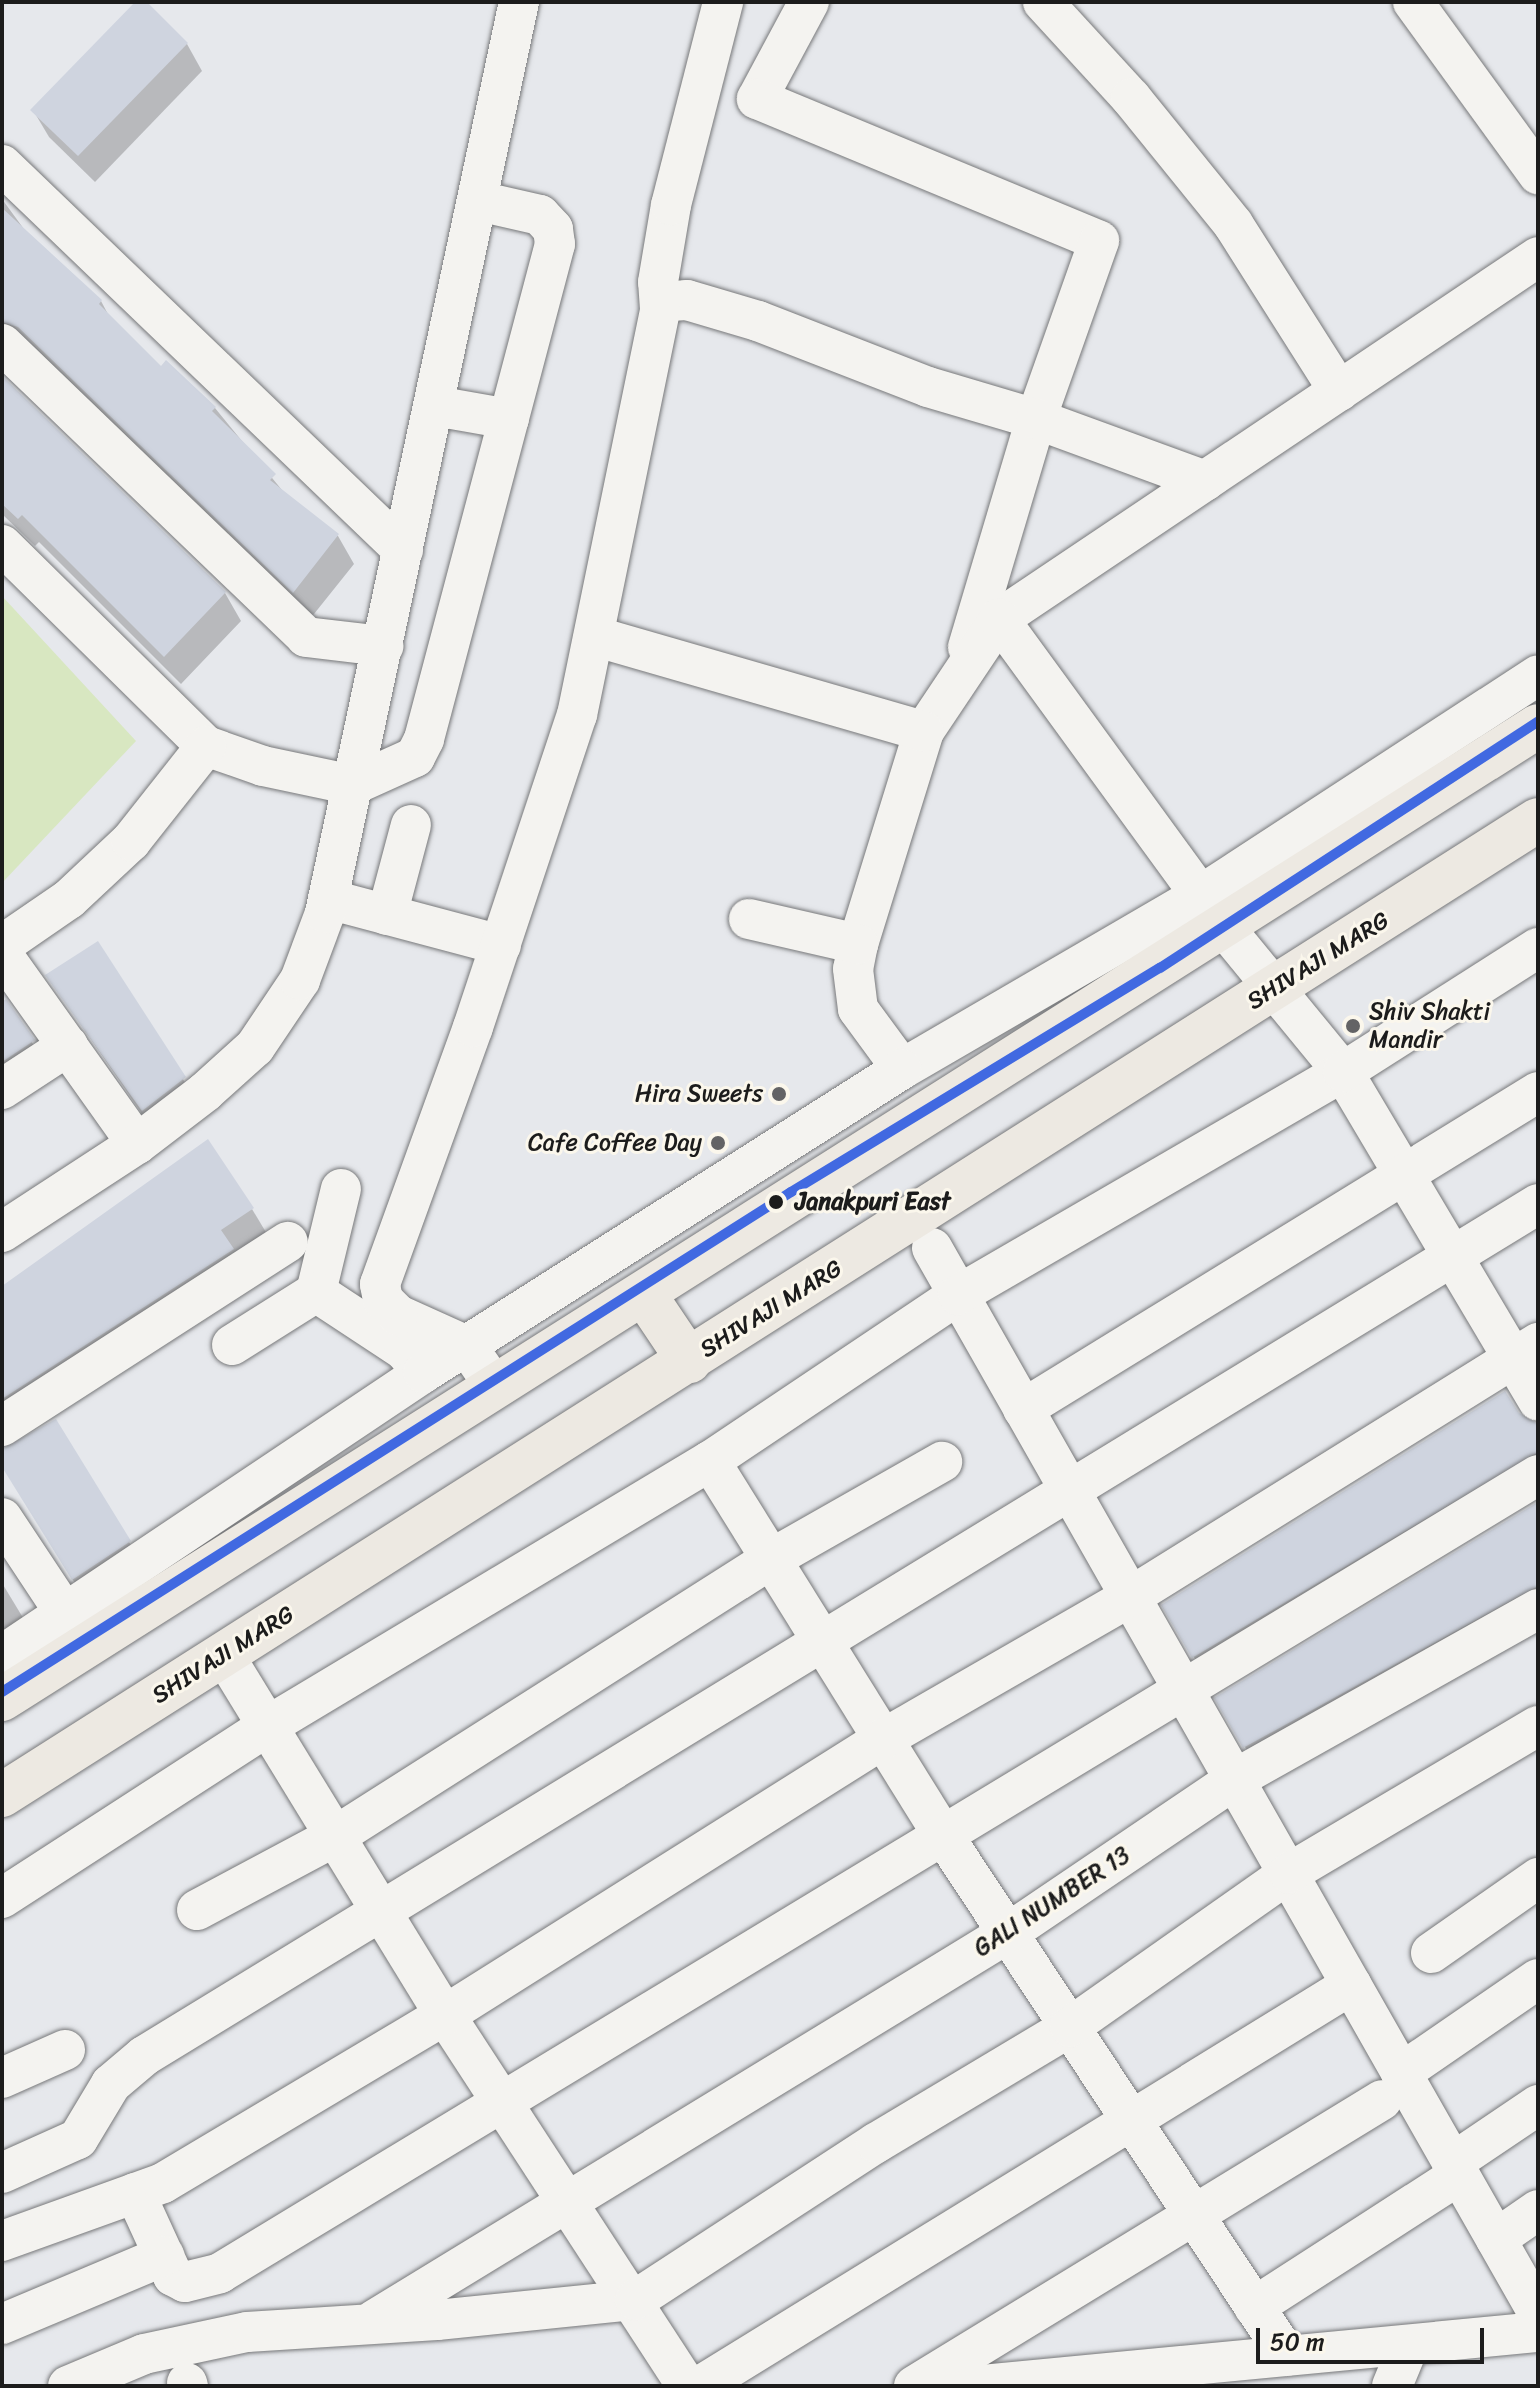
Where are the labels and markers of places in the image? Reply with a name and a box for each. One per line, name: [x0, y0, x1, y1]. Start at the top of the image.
place label: Shiv Shakti Mandir: [1369, 998, 1489, 1054]
marker: Shiv Shakti Mandir: [1344, 1017, 1362, 1035]
place label: Hira Sweets: [635, 1080, 763, 1108]
marker: Hira Sweets: [770, 1085, 788, 1103]
place label: Cafe Coffee Day: [528, 1129, 702, 1157]
marker: Cafe Coffee Day: [709, 1134, 727, 1152]
place label: Janakpuri East: [795, 1188, 951, 1216]
marker: Janakpuri East: [764, 1190, 788, 1214]

